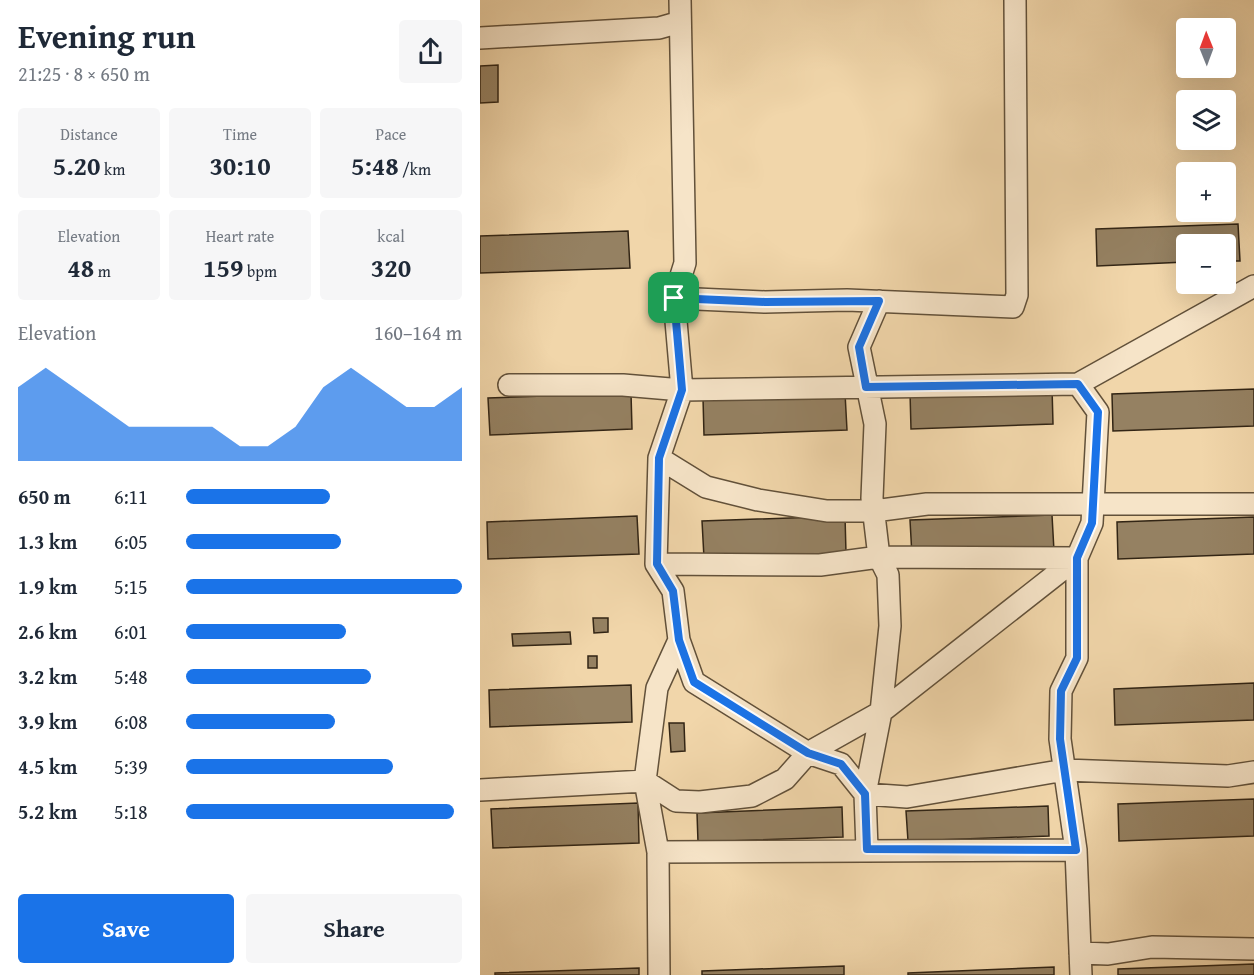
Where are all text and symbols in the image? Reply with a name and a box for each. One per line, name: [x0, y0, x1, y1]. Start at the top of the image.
text: Evening run: [18, 12, 195, 60]
north arrow: [1176, 18, 1236, 78]
map controls: [1176, 18, 1236, 294]
button: share: [399, 20, 462, 83]
text: 21:25 · 8 × 650 m: [18, 59, 150, 88]
button: layers: [1176, 90, 1236, 150]
text: Distance: [60, 122, 118, 146]
text: Time: [223, 122, 257, 146]
text: Pace: [376, 122, 406, 146]
text: 5.20: [53, 146, 101, 185]
text: 30:10: [209, 146, 271, 185]
text: 5:48: [351, 146, 399, 185]
text: km: [101, 157, 125, 181]
text: /km: [399, 157, 431, 181]
button: +: [1176, 162, 1236, 222]
text: Elevation: [58, 224, 120, 248]
text: Heart rate: [206, 224, 274, 248]
text: kcal: [377, 224, 405, 248]
button: −: [1176, 234, 1236, 294]
text: 48: [67, 248, 94, 287]
text: 159: [203, 248, 243, 287]
text: 320: [371, 248, 411, 287]
text: m: [94, 259, 111, 283]
text: bpm: [243, 259, 277, 283]
pin: [648, 272, 699, 323]
icon: arrive: [657, 281, 690, 314]
text: Elevation: [18, 318, 96, 347]
text: 160–164 m: [374, 318, 462, 347]
text: 650 m: [18, 482, 71, 511]
text: 6:11: [114, 482, 148, 511]
text: 1.3 km: [18, 527, 77, 556]
text: 6:05: [114, 527, 148, 556]
text: 1.9 km: [18, 572, 77, 601]
text: 5:15: [114, 572, 148, 601]
text: 2.6 km: [18, 617, 77, 646]
text: 6:01: [114, 617, 148, 646]
text: 3.2 km: [18, 662, 77, 691]
text: 5:48: [114, 662, 148, 691]
text: 3.9 km: [18, 707, 77, 736]
text: 6:08: [114, 707, 148, 736]
text: 4.5 km: [18, 752, 77, 781]
text: 5:39: [114, 752, 148, 781]
text: 5.2 km: [18, 797, 77, 826]
text: 5:18: [114, 797, 148, 826]
button: Save: [18, 894, 234, 963]
button: Share: [246, 894, 462, 963]

